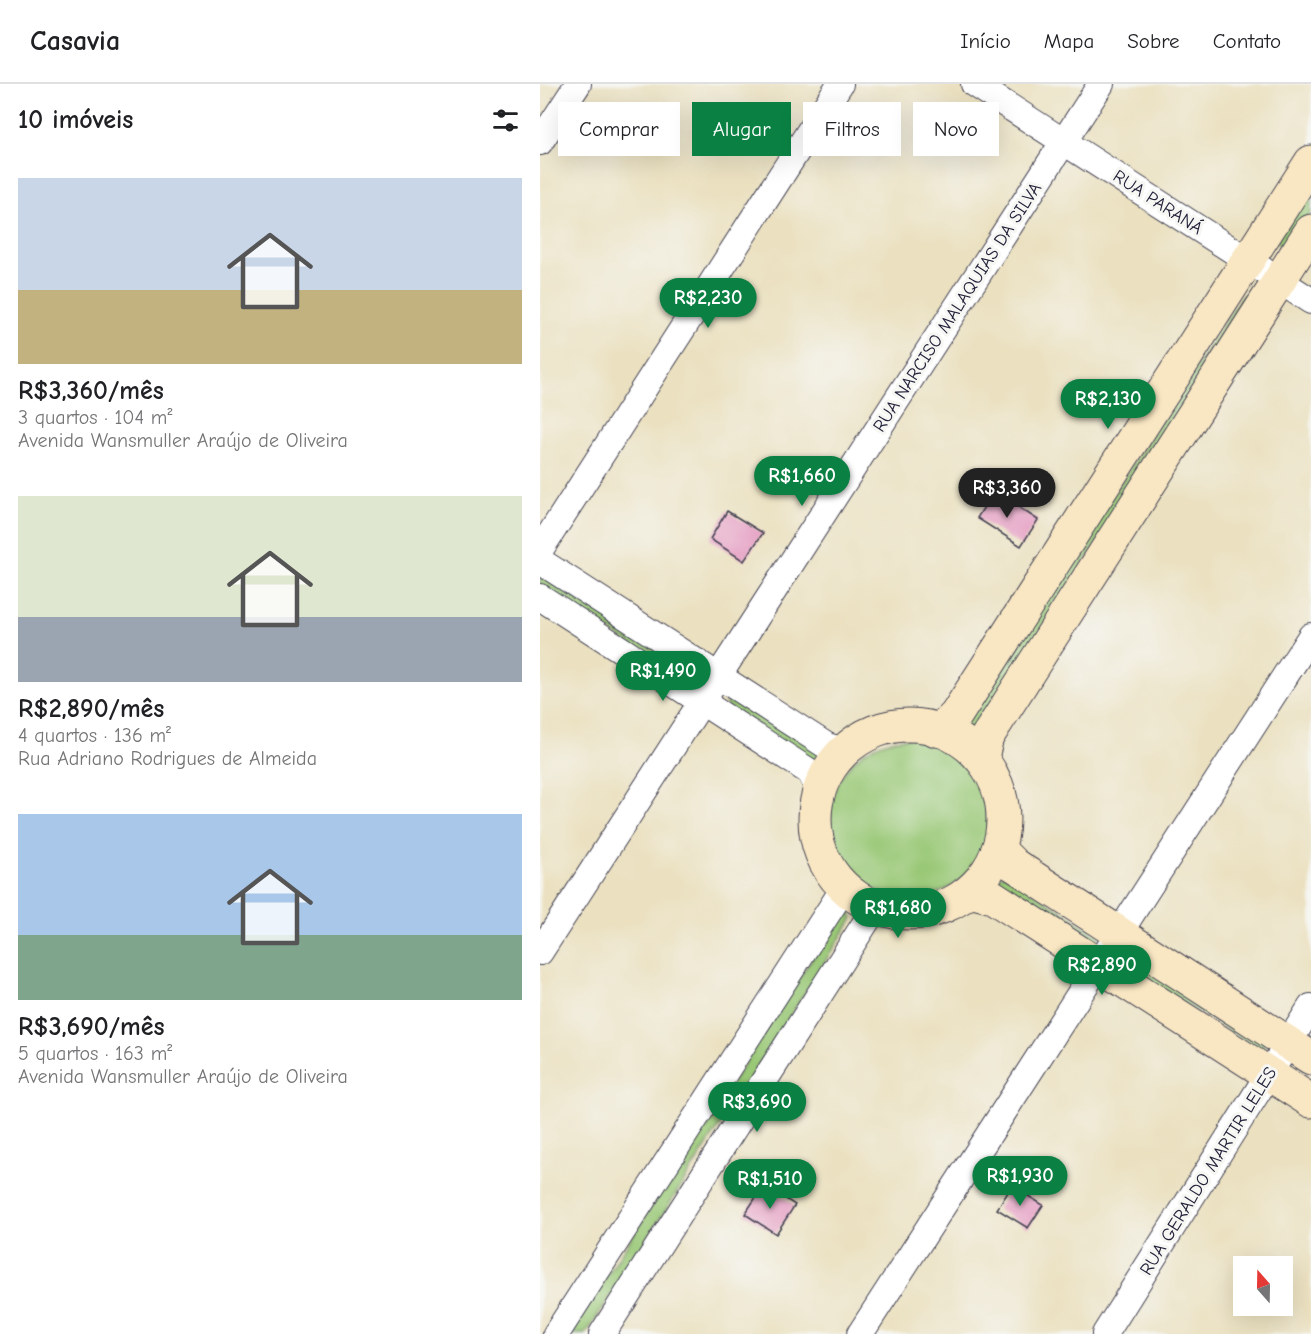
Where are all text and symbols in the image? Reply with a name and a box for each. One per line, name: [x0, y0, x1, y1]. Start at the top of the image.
text: Casavia: [30, 25, 120, 57]
text: Início: [960, 29, 1011, 53]
text: Mapa: [1044, 29, 1094, 53]
text: Sobre: [1127, 29, 1180, 53]
text: Contato: [1213, 29, 1281, 53]
chip: Comprar: [558, 102, 680, 156]
chip: Alugar: [692, 102, 791, 156]
chip: Filtros: [803, 102, 901, 156]
chip: Novo: [913, 102, 999, 156]
icon: filters: [489, 104, 522, 137]
text: 10 imóveis: [18, 105, 133, 135]
street label: RUA PARANÁ: [1109, 165, 1207, 239]
street label: RUA NARCISO MALAQUIAS DA SILVA: [869, 179, 1046, 436]
icon: home: [216, 217, 324, 325]
pin: R$2,230: [653, 278, 763, 329]
text: R$2,230: [674, 286, 742, 309]
text: R$3,360/mês: [18, 376, 164, 406]
pin: R$2,130: [1053, 379, 1163, 430]
text: R$2,130: [1075, 387, 1141, 410]
text: 3 quartos · 104 m²: [18, 406, 172, 429]
text: Avenida Wansmuller Araújo de Oliveira: [18, 429, 348, 452]
pin: R$1,660: [747, 456, 857, 507]
text: R$1,660: [768, 464, 836, 487]
pin: R$3,360: [952, 468, 1062, 519]
text: R$3,360: [972, 476, 1042, 499]
icon: home: [216, 535, 324, 643]
pin: R$1,490: [608, 651, 718, 702]
text: R$1,490: [630, 659, 696, 682]
text: R$2,890/mês: [18, 694, 164, 724]
text: 4 quartos · 136 m²: [18, 724, 171, 747]
text: Rua Adriano Rodrigues de Almeida: [18, 747, 317, 770]
icon: home: [216, 853, 324, 961]
pin: R$1,680: [843, 888, 953, 939]
text: R$1,680: [864, 896, 932, 919]
pin: R$2,890: [1047, 945, 1157, 996]
text: R$2,890: [1067, 953, 1137, 976]
text: R$3,690/mês: [18, 1012, 165, 1042]
text: 5 quartos · 163 m²: [18, 1042, 172, 1065]
street label: RUA GERALDO MARTIR LELES: [1136, 1063, 1281, 1279]
text: Avenida Wansmuller Araújo de Oliveira: [18, 1065, 348, 1088]
pin: R$3,690: [702, 1082, 812, 1133]
text: R$3,690: [722, 1090, 792, 1113]
pin: R$1,930: [965, 1156, 1075, 1207]
pin: R$1,510: [715, 1159, 825, 1210]
text: R$1,930: [986, 1164, 1054, 1187]
text: R$1,510: [737, 1167, 803, 1190]
north arrow: [1233, 1256, 1293, 1316]
map controls: [1233, 1256, 1293, 1316]

